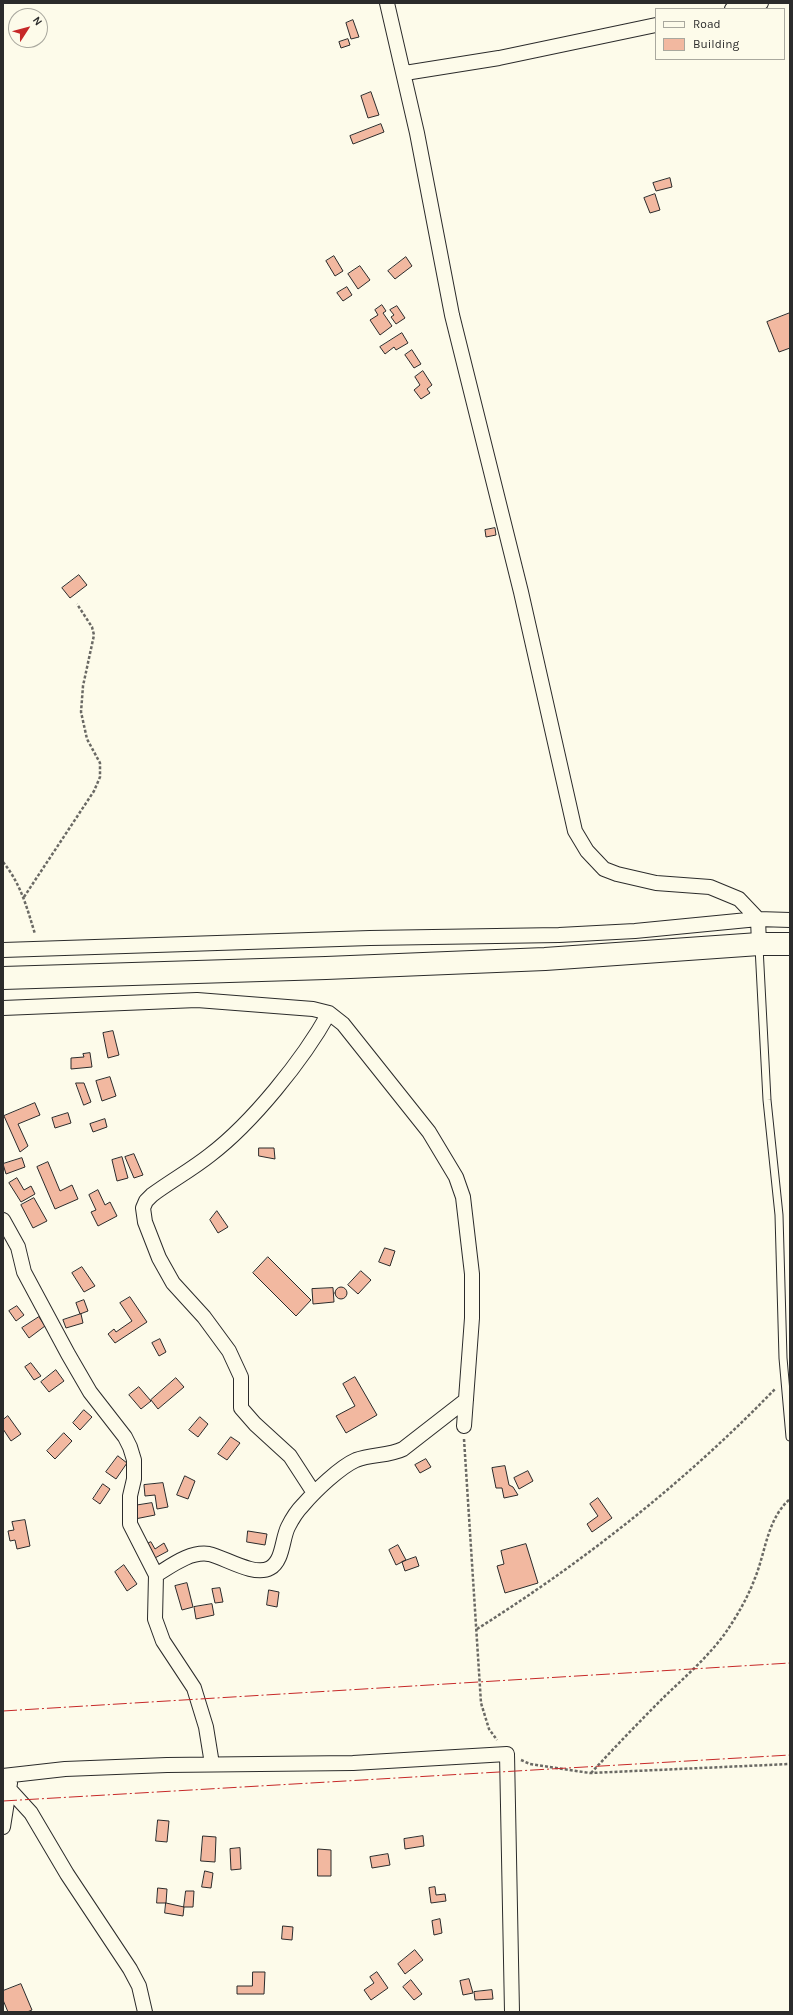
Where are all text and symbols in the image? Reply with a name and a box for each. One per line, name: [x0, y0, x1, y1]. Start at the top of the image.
north arrow: [8, 8, 48, 48]
legend: [655, 8, 785, 60]
text: N: [30, 14, 45, 28]
text: Road: [693, 17, 721, 31]
text: Building: [693, 37, 739, 51]

